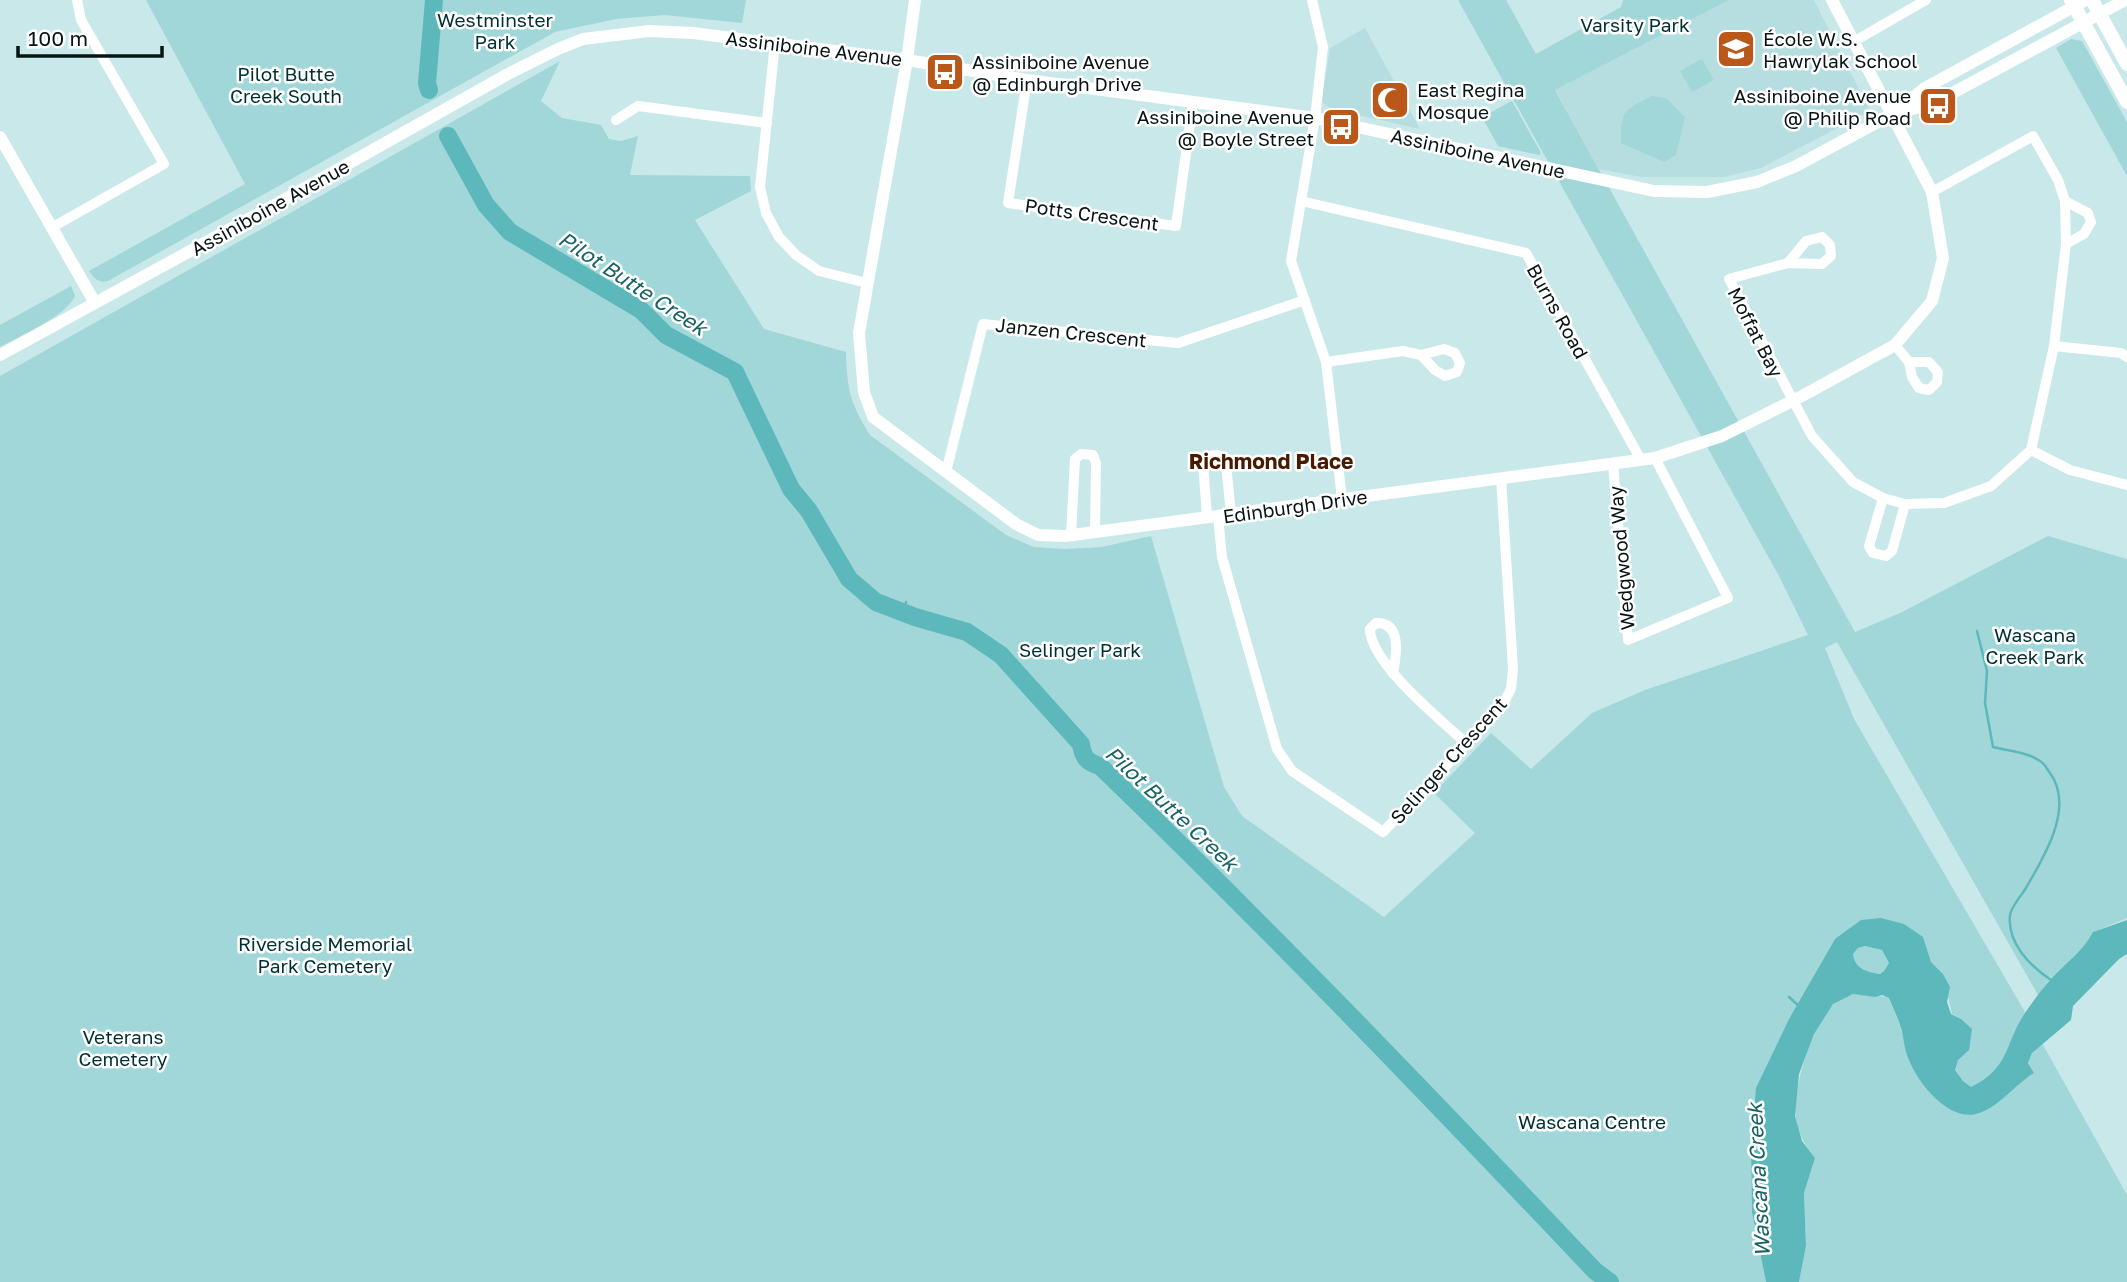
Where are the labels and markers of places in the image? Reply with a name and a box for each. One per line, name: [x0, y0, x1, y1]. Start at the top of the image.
place label: École W.S. Hawrylak School: [1763, 27, 1917, 72]
school or university icon: École W.S. Hawrylak School: [1715, 28, 1757, 70]
place label: Assiniboine Avenue @ Edinburgh Drive: [972, 50, 1149, 95]
bus stop icon: Assiniboine Avenue @ Edinburgh Drive: [924, 51, 966, 93]
place label: East Regina Mosque: [1417, 78, 1525, 123]
mosque icon: East Regina Mosque: [1369, 79, 1411, 121]
place label: Assiniboine Avenue @ Philip Road: [1734, 84, 1911, 129]
bus stop icon: Assiniboine Avenue @ Philip Road: [1917, 85, 1959, 127]
place label: Assiniboine Avenue @ Boyle Street: [1137, 105, 1314, 150]
bus stop icon: Assiniboine Avenue @ Boyle Street: [1320, 106, 1362, 148]

